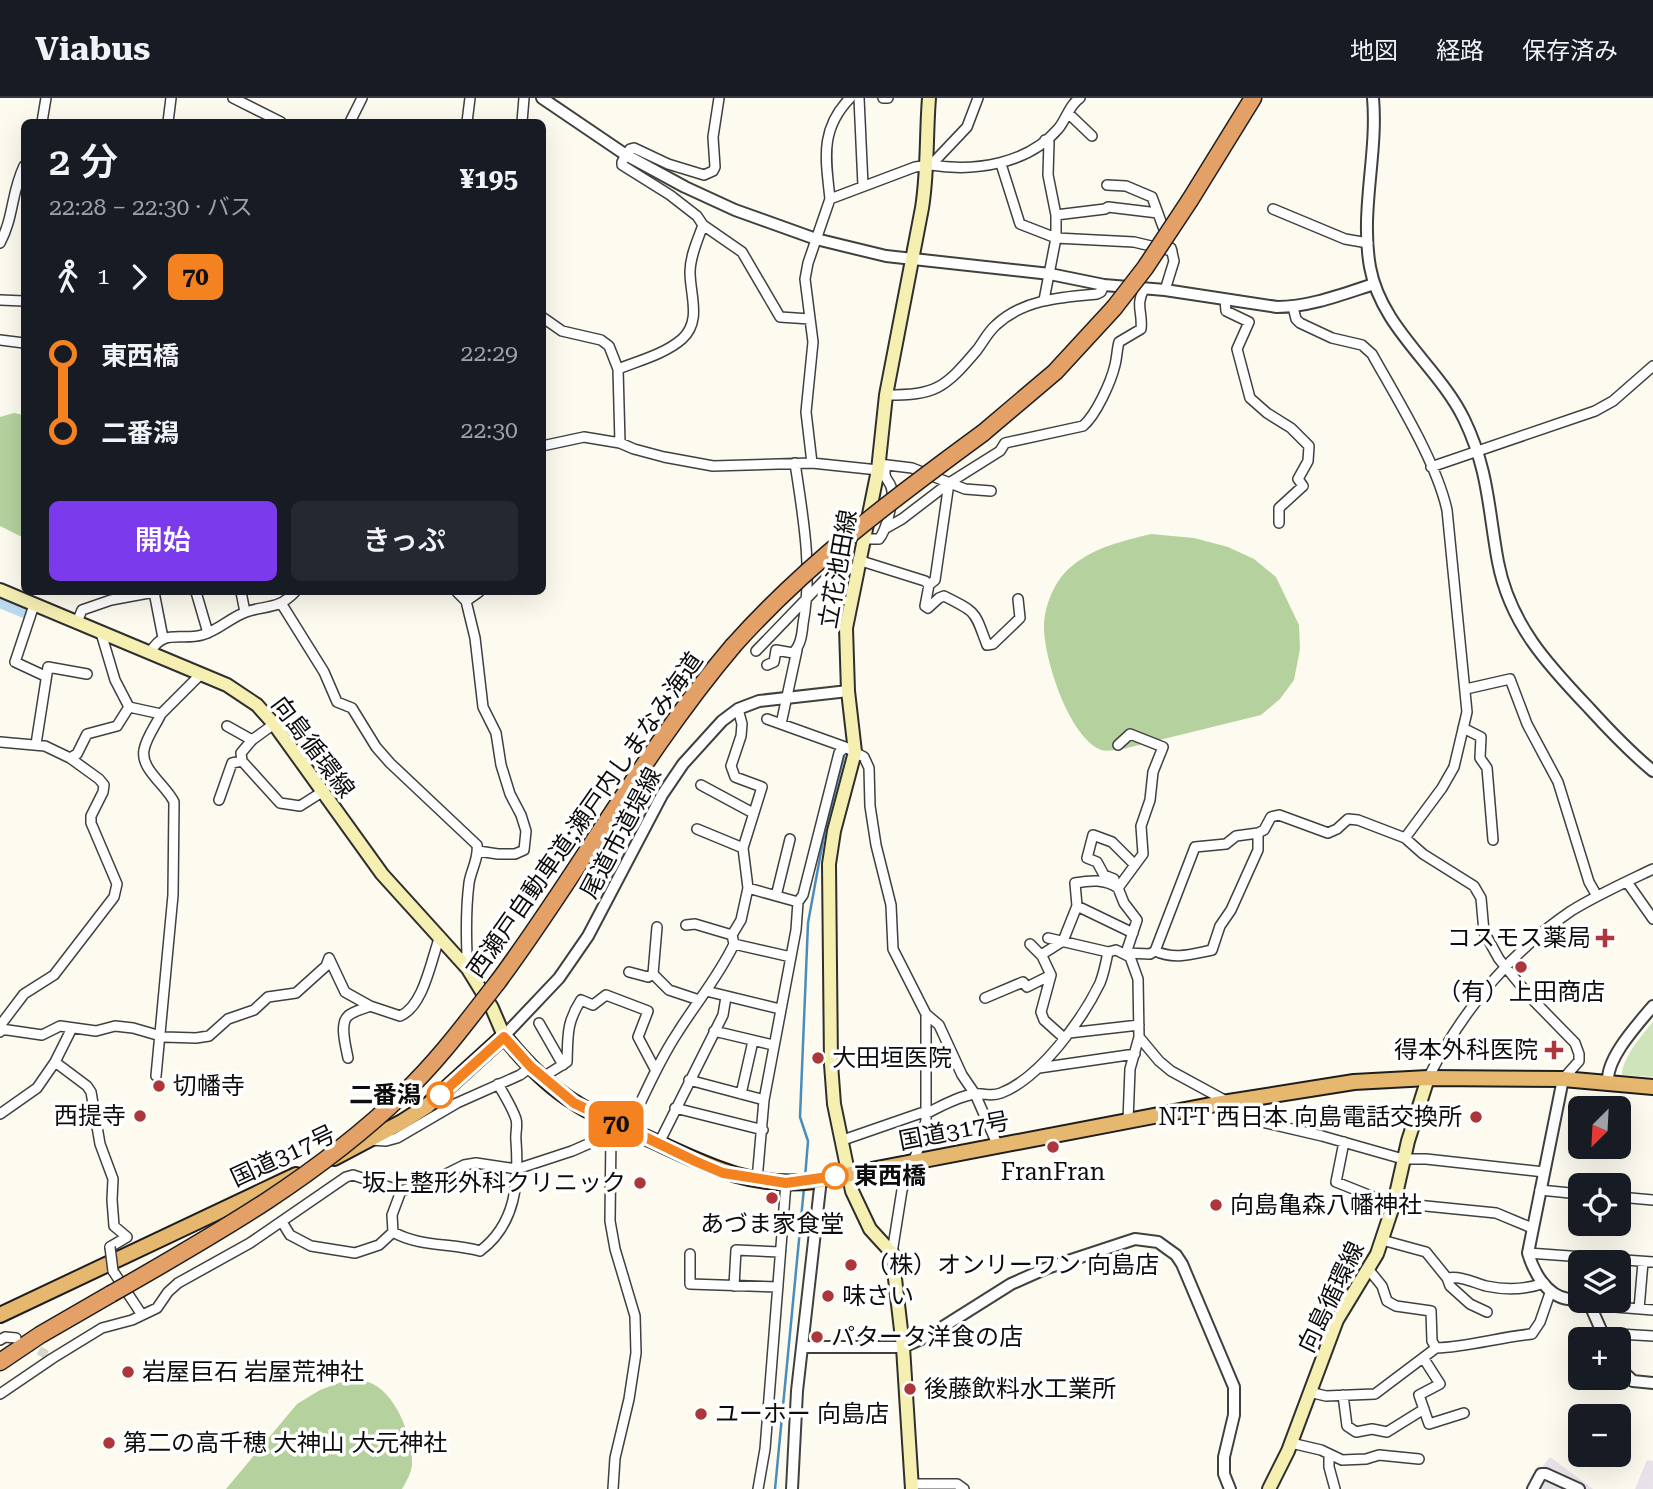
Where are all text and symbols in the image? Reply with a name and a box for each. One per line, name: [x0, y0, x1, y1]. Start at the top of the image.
text: Viabus: [35, 29, 150, 68]
text: 地図: [1350, 37, 1398, 65]
text: 経路: [1436, 37, 1484, 65]
text: 保存済み: [1522, 37, 1618, 65]
text: 2 分: [49, 140, 118, 184]
text: ¥195: [460, 164, 518, 194]
text: 22:28 – 22:30 · バス: [49, 194, 253, 221]
icon: walk: [49, 258, 87, 296]
icon: forward: [120, 258, 158, 296]
text: 1: [97, 263, 110, 290]
text: 70: [182, 263, 209, 291]
text: 22:29: [461, 340, 518, 367]
text: 東西橋: [101, 341, 179, 371]
text: 22:30: [461, 417, 518, 444]
text: 二番潟: [101, 418, 179, 448]
button: 開始: [49, 501, 277, 581]
button: きっぷ: [291, 501, 518, 581]
street label: 立花池田線: [814, 507, 862, 631]
street label: 西瀬戸自動車道;瀬戸内しまなみ海道: [461, 647, 709, 983]
street label: 向島循環線: [266, 691, 360, 803]
street label: 尾道市道堤線: [575, 763, 667, 903]
place label: コスモス薬局: [1447, 924, 1591, 952]
marker: コスモス薬局: [1597, 930, 1613, 946]
marker: （有）上田商店: [1513, 959, 1529, 975]
place label: （有）上田商店: [1437, 978, 1605, 1006]
place label: 得本外科医院: [1394, 1036, 1538, 1064]
marker: 得本外科医院: [1544, 1040, 1564, 1060]
place label: 大田垣医院: [832, 1044, 952, 1072]
marker: 大田垣医院: [810, 1050, 826, 1066]
place label: 切幡寺: [173, 1072, 245, 1100]
marker: 切幡寺: [151, 1078, 167, 1094]
place label: 二番潟: [349, 1081, 421, 1109]
marker: 二番潟: [427, 1082, 453, 1108]
north arrow: [1568, 1096, 1631, 1158]
map controls: [1568, 1096, 1631, 1467]
line badge: 70: [584, 1101, 648, 1147]
place label: 西提寺: [54, 1102, 126, 1130]
place label: NTT 西日本 向島電話交換所: [1158, 1103, 1462, 1131]
street label: 国道317号: [896, 1107, 1012, 1155]
marker: 西提寺: [132, 1108, 148, 1124]
marker: NTT 西日本 向島電話交換所: [1468, 1109, 1484, 1125]
text: 70: [603, 1110, 629, 1138]
street label: 国道317号: [226, 1120, 340, 1192]
marker: FranFran: [1045, 1139, 1061, 1155]
place label: FranFran: [1001, 1158, 1105, 1186]
place label: 東西橋: [854, 1162, 926, 1190]
marker: 東西橋: [822, 1163, 848, 1189]
place label: 坂上整形外科クリニック: [362, 1169, 626, 1197]
button: locate: [1568, 1173, 1631, 1236]
marker: 坂上整形外科クリニック: [632, 1175, 648, 1191]
marker: あづま家食堂: [764, 1190, 780, 1206]
place label: 向島亀森八幡神社: [1230, 1191, 1422, 1219]
marker: 向島亀森八幡神社: [1208, 1197, 1224, 1213]
place label: あづま家食堂: [700, 1210, 844, 1238]
street label: 向島循環線: [1292, 1237, 1370, 1357]
button: layers: [1568, 1250, 1631, 1313]
place label: （株）オンリーワン 向島店: [865, 1251, 1159, 1279]
marker: （株）オンリーワン 向島店: [843, 1257, 859, 1273]
place label: 味さい: [842, 1282, 914, 1310]
marker: 味さい: [820, 1288, 836, 1304]
place label: パタータ洋食の店: [831, 1323, 1023, 1351]
button: +: [1568, 1327, 1631, 1390]
marker: パタータ洋食の店: [809, 1329, 825, 1345]
place label: 岩屋巨石 岩屋荒神社: [142, 1358, 364, 1386]
marker: 岩屋巨石 岩屋荒神社: [120, 1364, 136, 1380]
place label: 後藤飲料水工業所: [924, 1375, 1116, 1403]
marker: 後藤飲料水工業所: [902, 1381, 918, 1397]
place label: ユーホー 向島店: [715, 1400, 889, 1428]
button: −: [1568, 1404, 1631, 1467]
marker: ユーホー 向島店: [693, 1406, 709, 1422]
place label: 第二の高千穂 大神山 大元神社: [123, 1429, 447, 1457]
marker: 第二の高千穂 大神山 大元神社: [101, 1435, 117, 1451]

